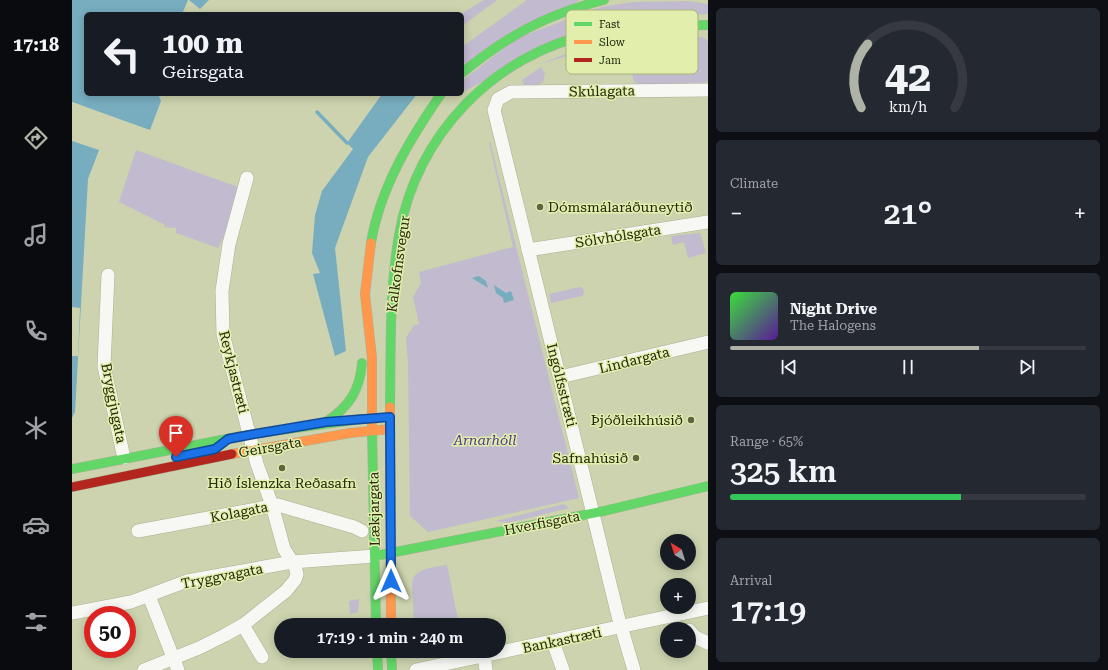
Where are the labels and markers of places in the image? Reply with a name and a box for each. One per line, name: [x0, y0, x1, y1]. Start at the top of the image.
place label: Dómsmálaráðuneytið: [548, 199, 693, 215]
marker: Dómsmálaráðuneytið: [535, 202, 545, 212]
place label: Þjóðleikhúsið: [591, 412, 683, 428]
marker: Þjóðleikhúsið: [686, 415, 696, 425]
pin: [159, 416, 193, 457]
place label: Safnahúsið: [552, 450, 628, 466]
marker: Safnahúsið: [631, 453, 641, 463]
marker: Hið Íslenzka Reðasafn: [277, 463, 287, 473]
place label: Hið Íslenzka Reðasafn: [208, 475, 356, 491]

